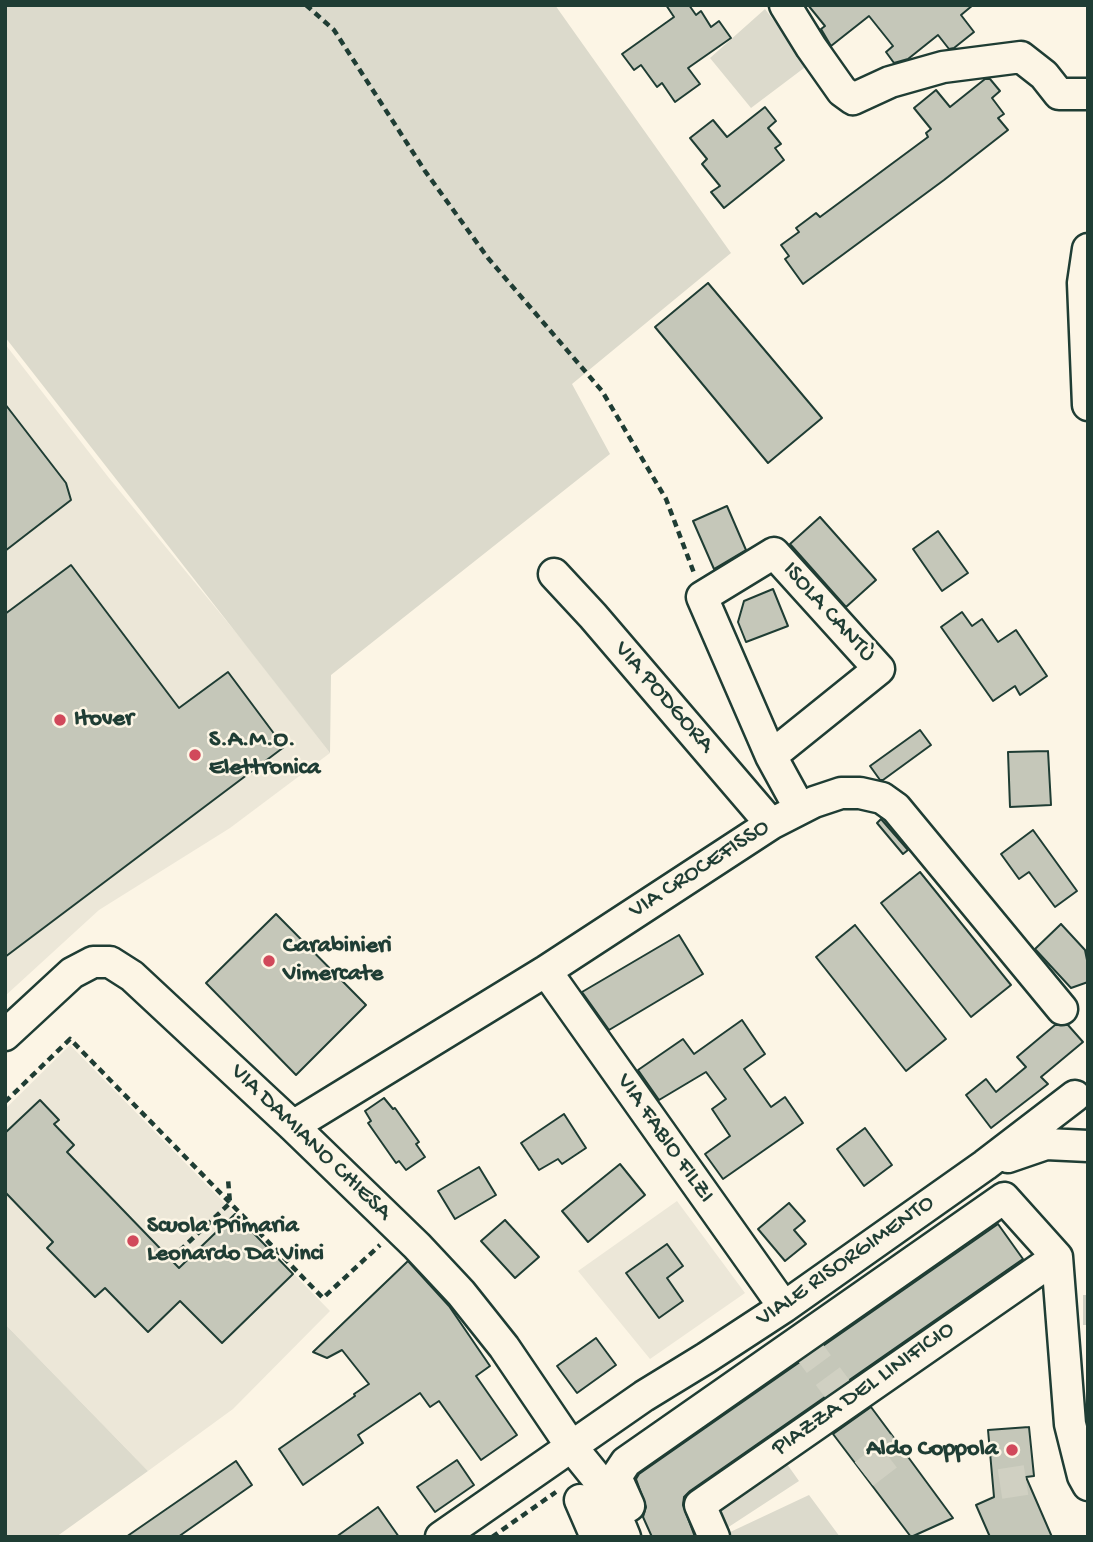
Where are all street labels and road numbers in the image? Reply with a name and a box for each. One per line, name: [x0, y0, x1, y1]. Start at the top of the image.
street label: ISOLA CANTÙ: [775, 557, 881, 669]
street label: VIA PODGORA: [607, 636, 719, 760]
street label: VIA CROCEFISSO: [624, 814, 776, 926]
street label: VIA DAMIANO CHIESA: [223, 1058, 397, 1228]
street label: VIA FABIO FILZI: [609, 1069, 719, 1209]
street label: VIALE RISORGIMENTO: [751, 1190, 941, 1334]
street label: PIAZZA DEL LINIFICIO: [767, 1316, 961, 1464]

